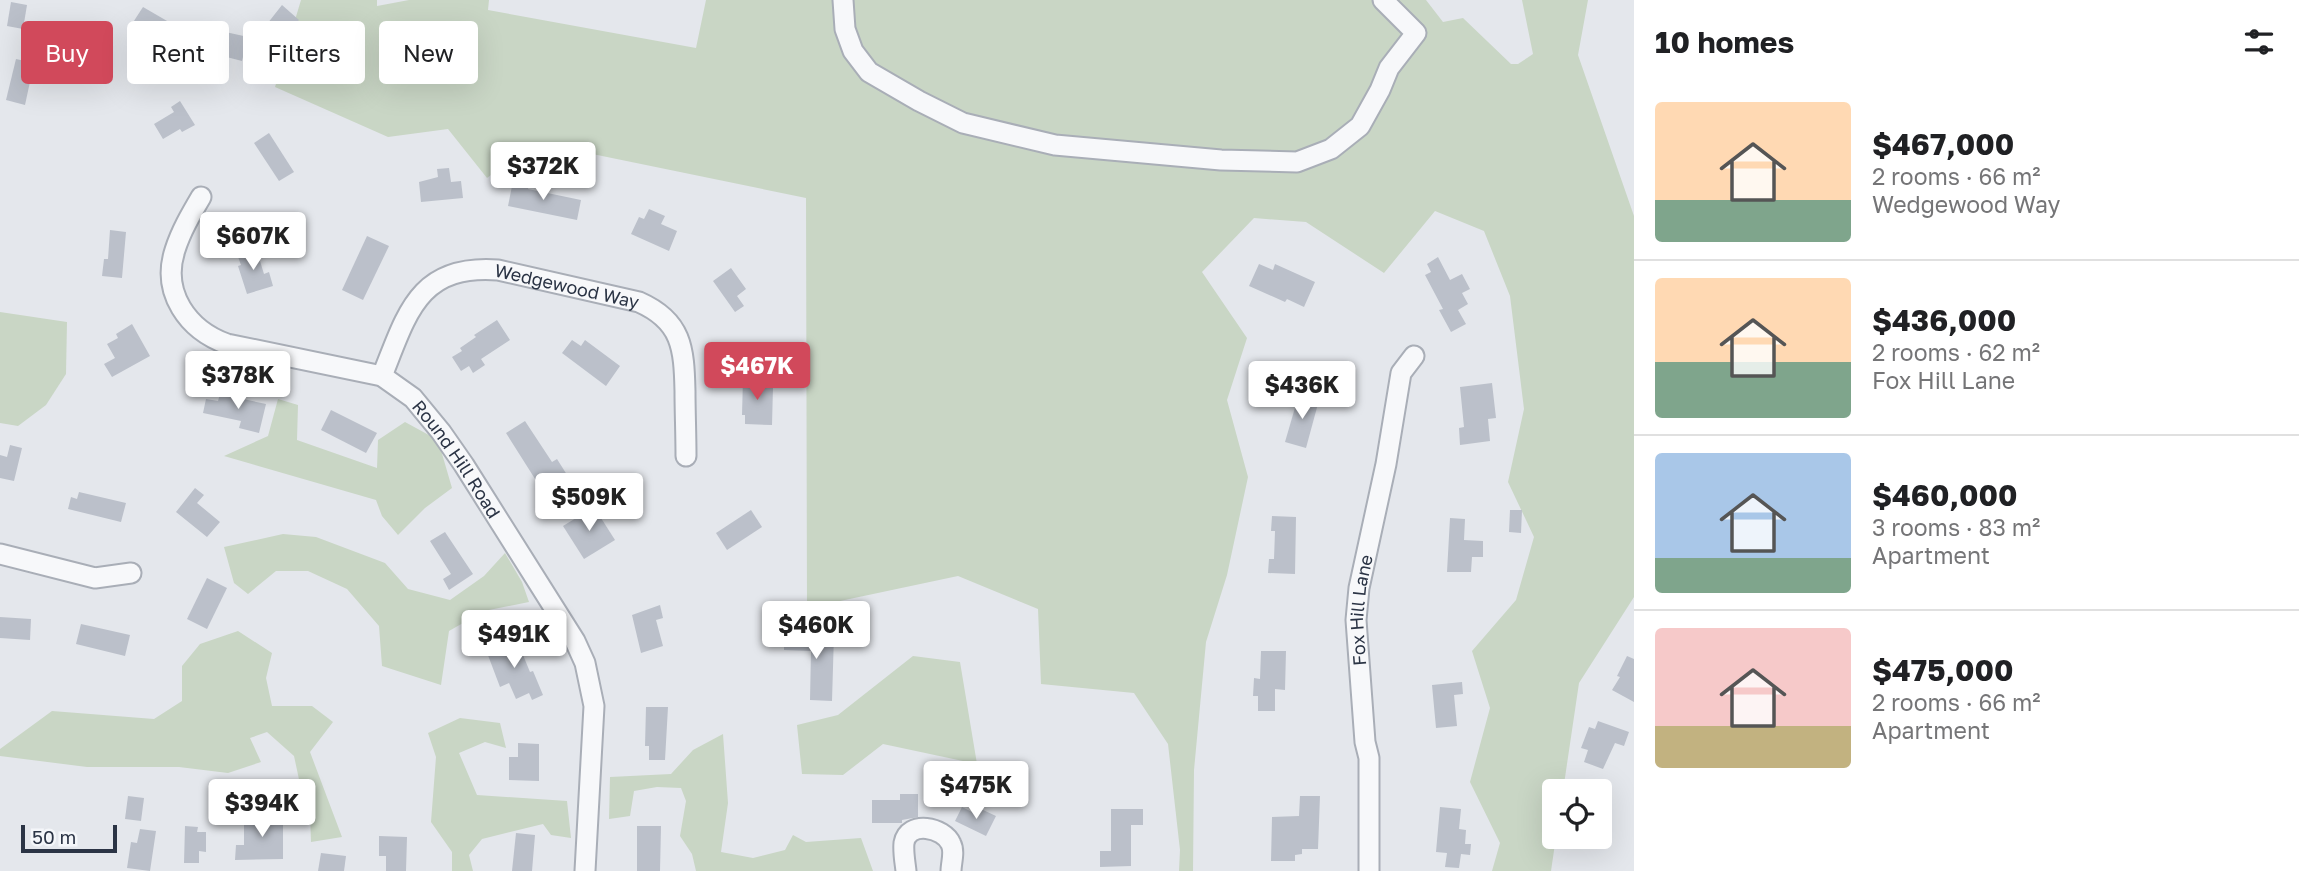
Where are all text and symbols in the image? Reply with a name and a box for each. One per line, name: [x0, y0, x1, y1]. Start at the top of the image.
chip: Buy: [21, 21, 113, 84]
chip: Rent: [127, 21, 229, 84]
chip: Filters: [243, 21, 365, 84]
chip: New: [379, 21, 478, 84]
icon: filters: [2240, 23, 2278, 61]
text: 10 homes: [1655, 24, 1794, 60]
text: $467,000: [1872, 126, 2014, 162]
icon: home: [1711, 130, 1795, 214]
pin: $372K: [494, 142, 592, 202]
text: $372K: [507, 151, 579, 179]
text: 2 rooms · 66 m²: [1872, 162, 2041, 190]
text: Wedgewood Way: [1872, 190, 2060, 218]
pin: $607K: [204, 212, 302, 272]
text: $607K: [216, 221, 290, 249]
street label: Wedgewood Way: [493, 259, 641, 313]
text: $436,000: [1872, 302, 2016, 338]
icon: home: [1711, 306, 1795, 390]
text: 2 rooms · 62 m²: [1872, 338, 2040, 366]
pin: $467K: [708, 342, 806, 402]
text: $467K: [720, 351, 794, 379]
pin: $378K: [189, 352, 287, 411]
text: $378K: [201, 360, 275, 388]
pin: $436K: [1253, 362, 1351, 421]
text: Fox Hill Lane: [1872, 366, 2015, 394]
text: $436K: [1264, 370, 1340, 398]
street label: Round Hill Road: [408, 395, 505, 522]
pin: $509K: [540, 474, 638, 533]
text: $460,000: [1872, 477, 2018, 513]
icon: home: [1711, 481, 1795, 565]
text: $509K: [551, 482, 627, 510]
text: 3 rooms · 83 m²: [1872, 513, 2040, 541]
text: Apartment: [1872, 541, 1990, 569]
street label: Fox Hill Lane: [1345, 552, 1377, 667]
pin: $460K: [767, 602, 865, 661]
pin: $491K: [465, 610, 563, 670]
text: $460K: [778, 610, 854, 638]
text: $491K: [478, 619, 550, 647]
text: $475,000: [1872, 652, 2014, 688]
icon: home: [1711, 656, 1795, 740]
text: 2 rooms · 66 m²: [1872, 688, 2041, 716]
text: Apartment: [1872, 716, 1990, 744]
pin: $475K: [927, 762, 1025, 821]
text: $475K: [939, 770, 1013, 798]
map controls: [1542, 779, 1612, 849]
button: locate: [1542, 779, 1612, 849]
pin: $394K: [213, 780, 311, 839]
text: $394K: [224, 788, 300, 816]
scale bar: [21, 822, 117, 854]
text: 50 m: [32, 825, 76, 848]

